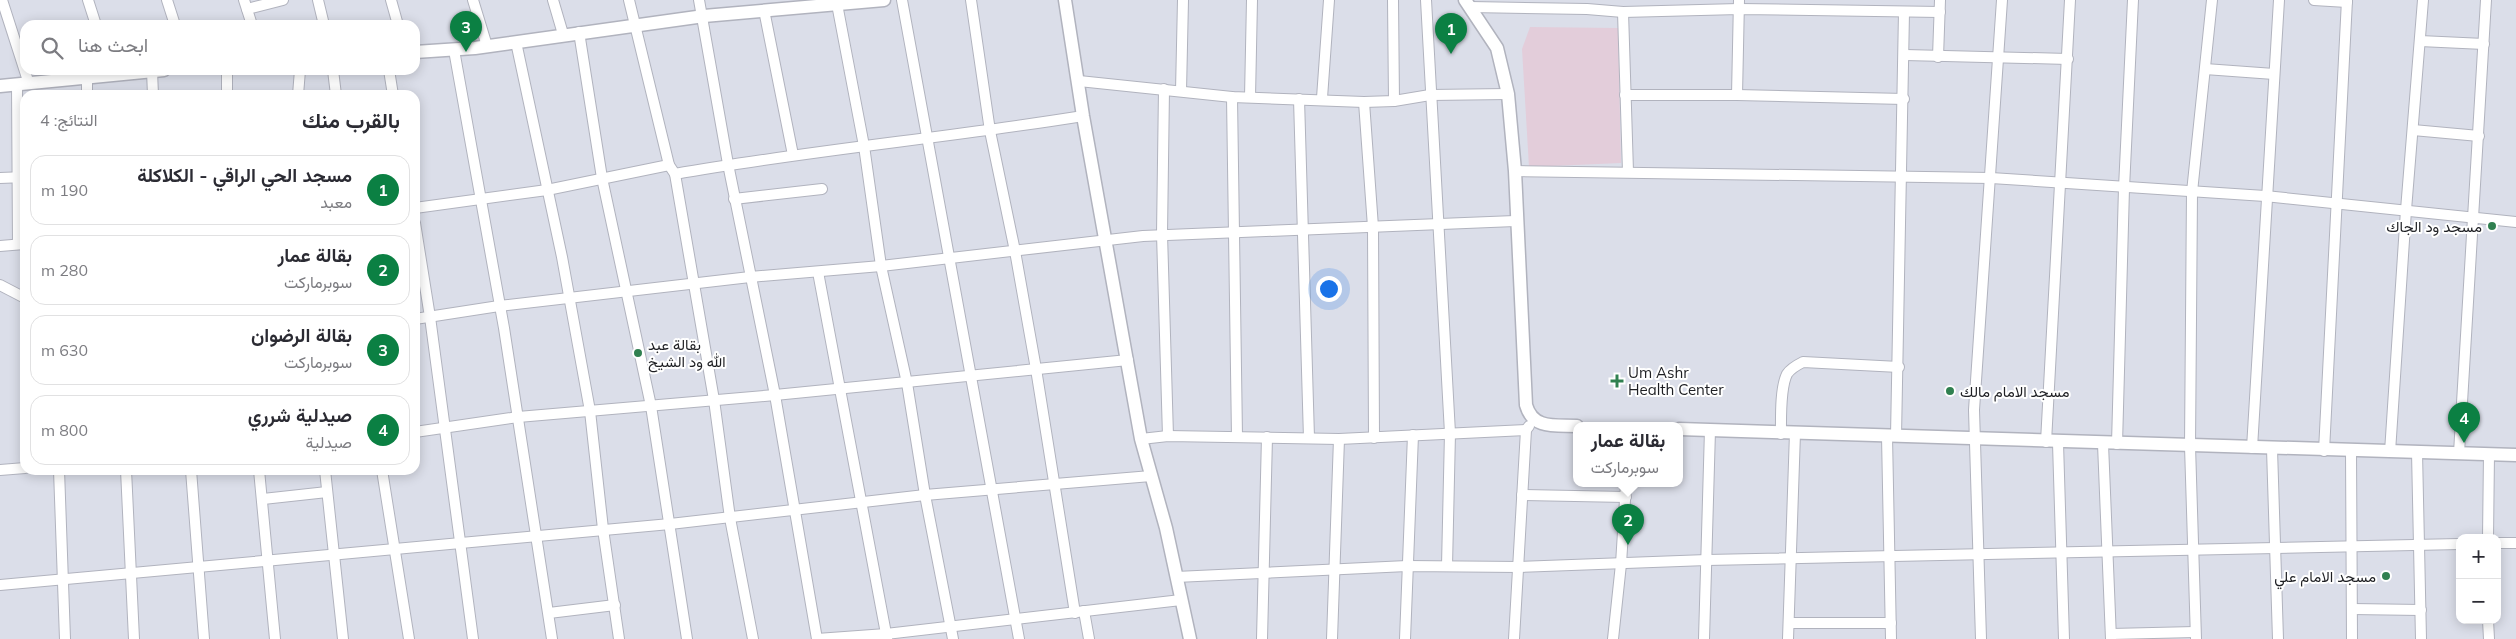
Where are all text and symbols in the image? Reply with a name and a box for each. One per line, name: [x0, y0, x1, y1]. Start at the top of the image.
pin: 3: [450, 11, 482, 52]
pin: 1: [1435, 13, 1467, 54]
search box: [20, 20, 420, 75]
text: ابحث هنا: [78, 33, 148, 57]
icon: search: [38, 34, 66, 62]
text: بالقرب منك: [302, 107, 400, 133]
text: النتائج: 4: [40, 110, 97, 130]
text: مسجد الحي الراقي - الكلاكلة: [137, 163, 352, 187]
text: 190 m: [41, 180, 88, 200]
text: 1: [378, 180, 388, 200]
text: معبد: [320, 192, 352, 212]
place label: مسجد ود الجاك: [2386, 217, 2482, 236]
marker: مسجد ود الجاك: [2486, 220, 2498, 232]
text: بقالة عمار: [277, 243, 352, 267]
text: 280 m: [41, 260, 88, 280]
text: 2: [378, 260, 388, 280]
text: سوبرماركت: [284, 272, 352, 292]
your location: [1316, 276, 1342, 302]
text: بقالة الرضوان: [251, 323, 352, 347]
place label: بقالة عبد الله ود الشيخ: [648, 335, 726, 373]
text: 630 m: [41, 340, 88, 360]
text: 3: [378, 340, 388, 360]
marker: بقالة عبد الله ود الشيخ: [632, 347, 644, 359]
text: سوبرماركت: [284, 352, 352, 372]
place label: Um Ashr Health Center: [1628, 363, 1724, 399]
marker: Um Ashr Health Center: [1610, 374, 1624, 388]
place label: مسجد الامام مالك: [1960, 382, 2069, 402]
marker: مسجد الامام مالك: [1944, 385, 1956, 397]
pin: 4: [2448, 402, 2480, 443]
text: صيدلية شرري: [248, 403, 352, 427]
text: 800 m: [41, 420, 88, 440]
text: 4: [378, 420, 388, 440]
popup: [1573, 422, 1683, 487]
text: بقالة عمار: [1591, 428, 1665, 452]
text: صيدلية: [306, 432, 352, 452]
text: سوبرماركت: [1591, 457, 1659, 477]
pin: 2: [1612, 504, 1644, 545]
map controls: [2456, 534, 2501, 624]
button: +: [2456, 534, 2501, 579]
place label: مسجد الامام علي: [2274, 567, 2376, 590]
marker: مسجد الامام علي: [2380, 570, 2392, 582]
button: −: [2456, 579, 2501, 624]

